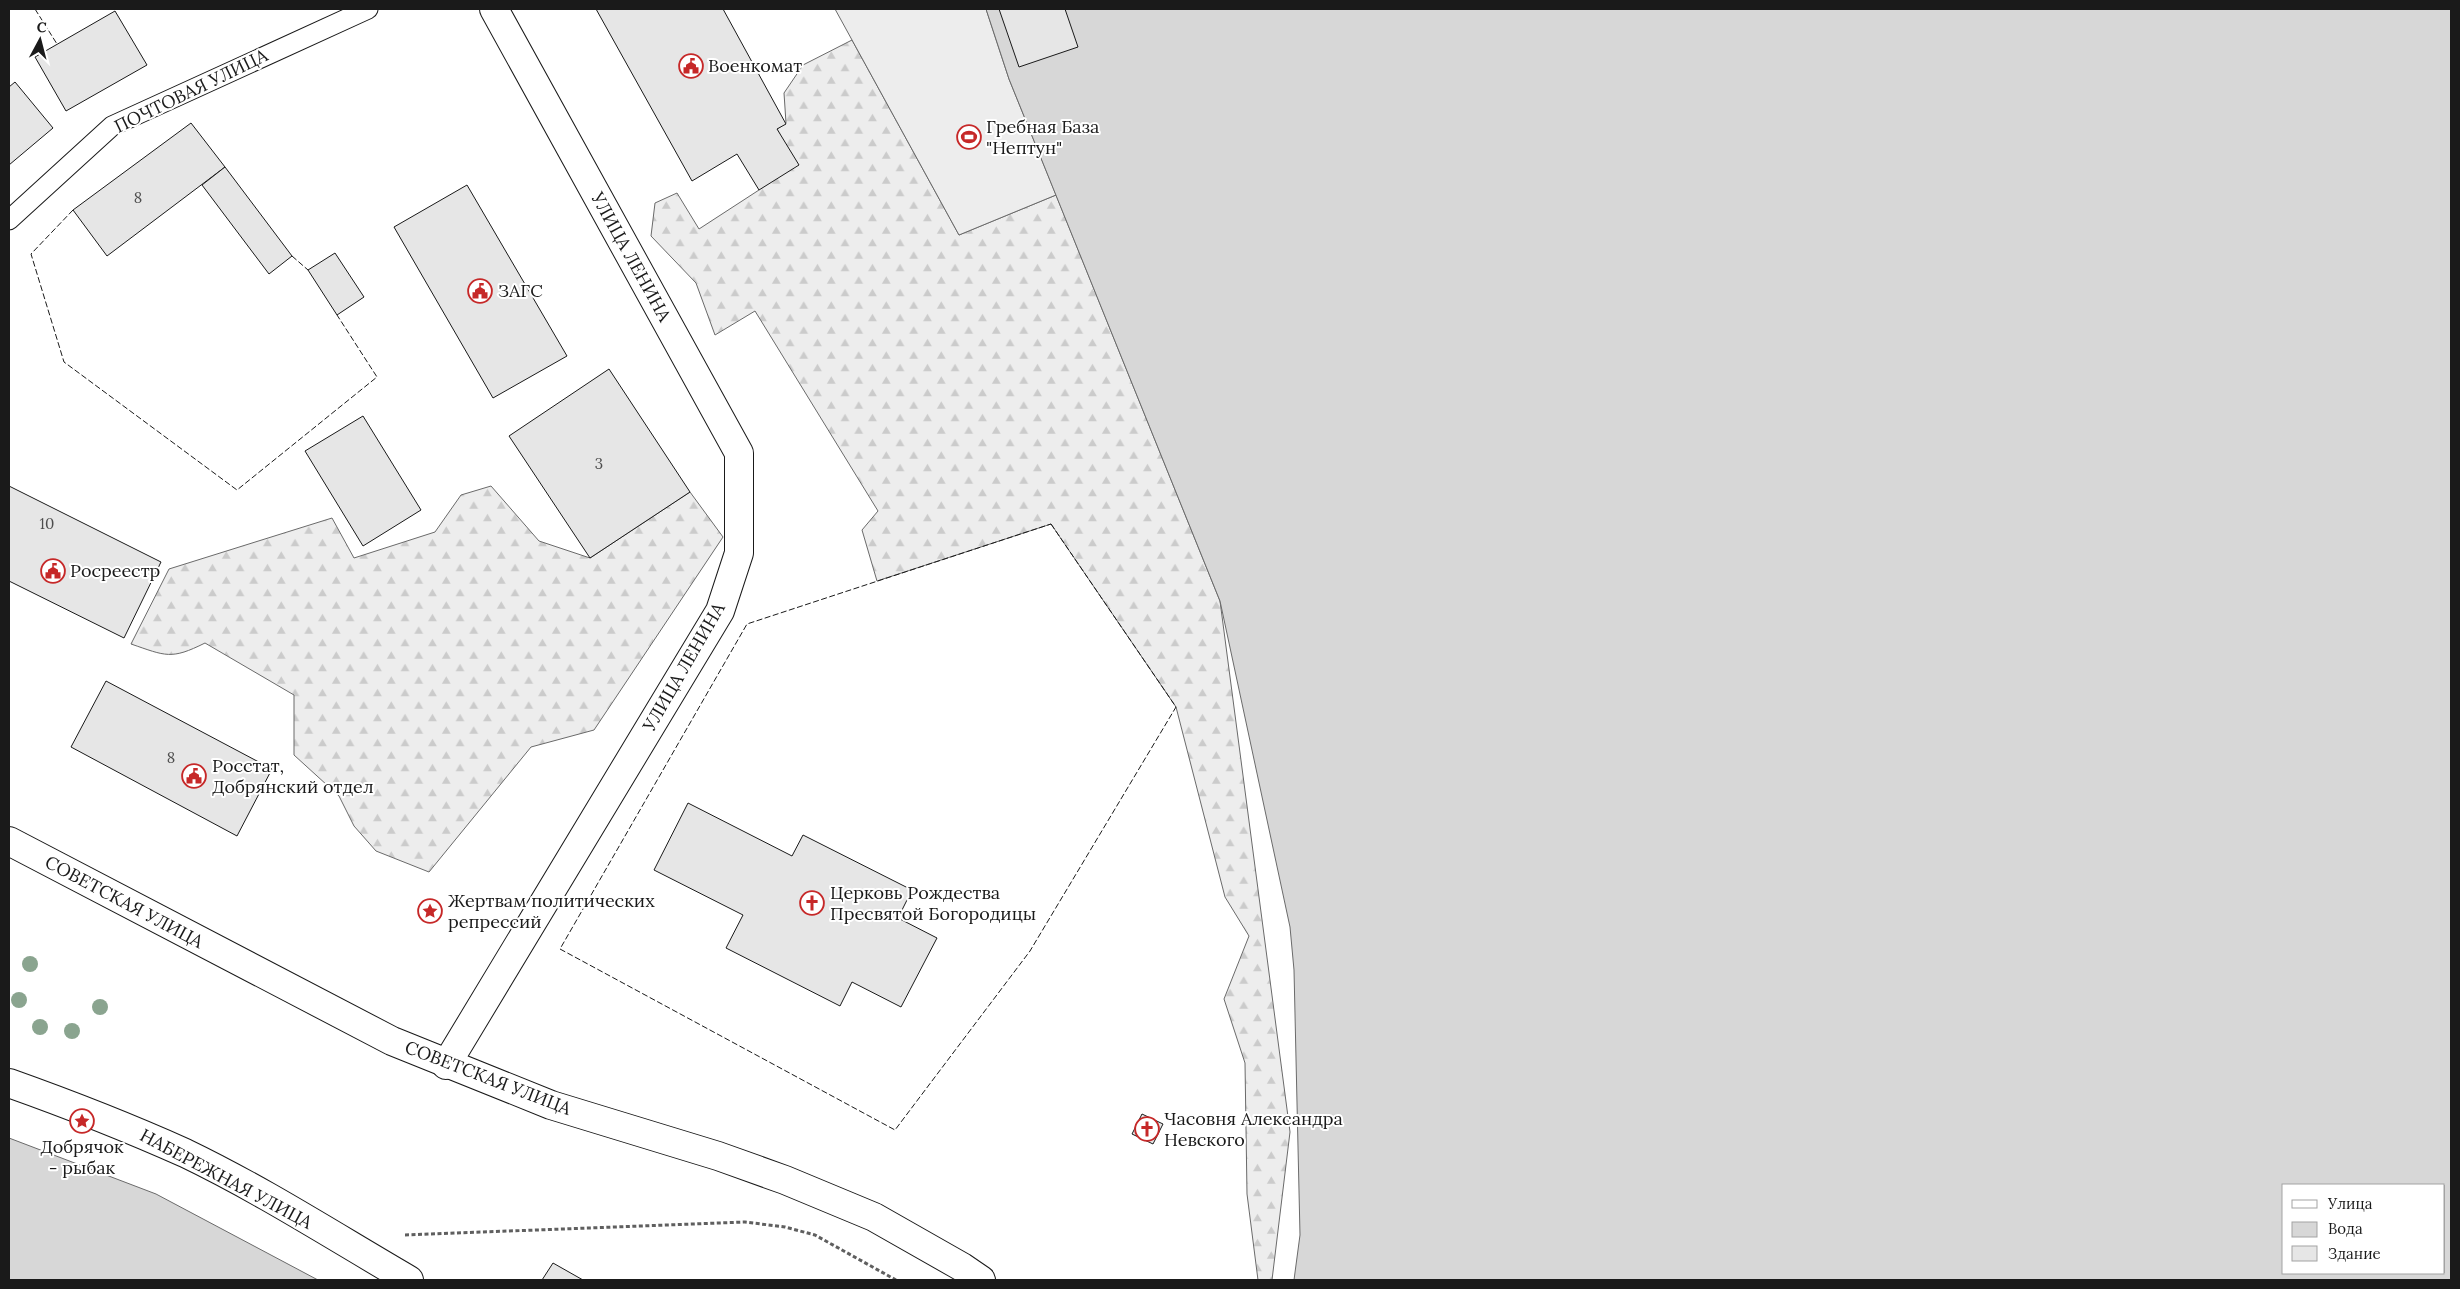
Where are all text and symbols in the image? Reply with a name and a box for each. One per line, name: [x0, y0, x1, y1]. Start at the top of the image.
north arrow: [15, 15, 65, 65]
text: С: [36, 18, 48, 37]
street label: ПОЧТОВАЯ УЛИЦА: [110, 43, 272, 138]
public building icon: Военкомат: [678, 53, 704, 79]
place label: Военкомат: [708, 54, 802, 77]
place label: Гребная База "Нептун": [986, 115, 1099, 159]
sports icon: Гребная База "Нептун": [956, 124, 982, 150]
street label: УЛИЦА ЛЕНИНА: [586, 187, 677, 326]
house number: 8: [134, 188, 142, 207]
public building icon: ЗАГС: [467, 278, 493, 304]
place label: ЗАГС: [498, 279, 543, 302]
house number: 3: [595, 454, 603, 473]
house number: 10: [40, 514, 54, 533]
public building icon: Росреестр: [40, 558, 66, 584]
place label: Росреестр: [70, 559, 160, 582]
street label: УЛИЦА ЛЕНИНА: [637, 598, 730, 736]
house number: 8: [167, 748, 175, 767]
place label: Росстат, Добрянский отдел: [212, 754, 374, 798]
public building icon: Росстат, Добрянский отдел: [181, 763, 207, 789]
street label: СОВЕТСКАЯ УЛИЦА: [41, 850, 208, 953]
place label: Церковь Рождества Пресвятой Богородицы: [830, 881, 1036, 925]
place label: Жертвам политических репрессий: [448, 889, 655, 933]
church icon: Церковь Рождества Пресвятой Богородицы: [799, 890, 825, 916]
place icon: Жертвам политических репрессий: [417, 898, 443, 924]
street label: СОВЕТСКАЯ УЛИЦА: [402, 1035, 575, 1120]
place label: Часовня Александра Невского: [1164, 1107, 1343, 1151]
place icon: Добрячок - рыбак: [69, 1108, 95, 1134]
church icon: Часовня Александра Невского: [1134, 1116, 1160, 1142]
street label: НАБЕРЕЖНАЯ УЛИЦА: [136, 1123, 317, 1234]
place label: Добрячок - рыбак: [40, 1135, 124, 1179]
legend: [2282, 1184, 2445, 1274]
text: Улица: [2327, 1194, 2373, 1213]
text: Вода: [2328, 1219, 2363, 1238]
text: Здание: [2328, 1244, 2381, 1263]

